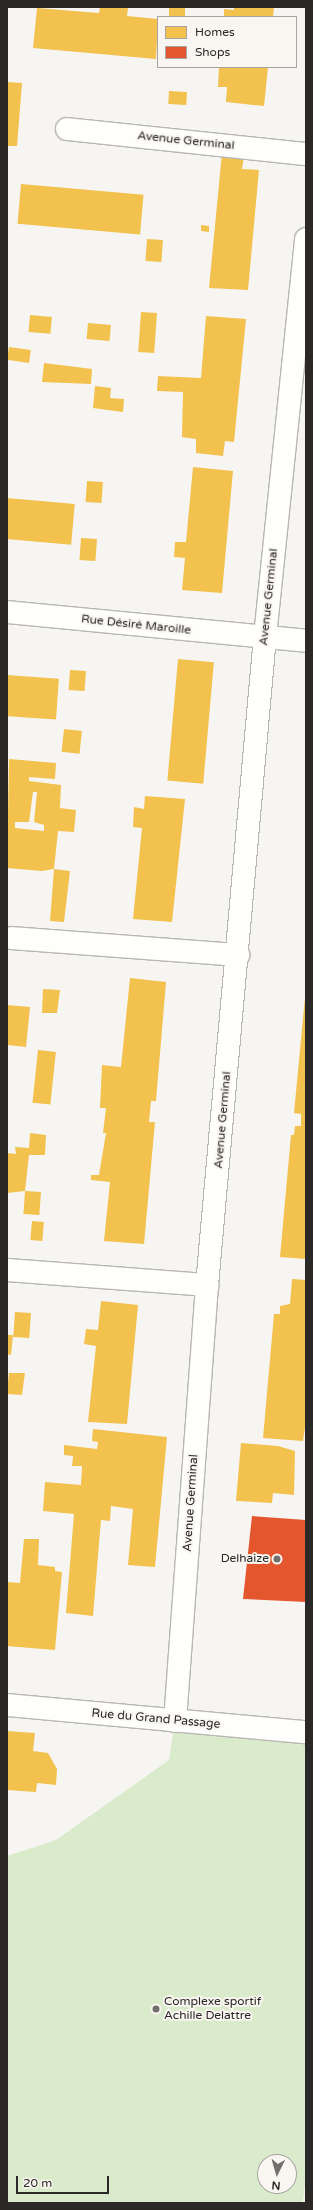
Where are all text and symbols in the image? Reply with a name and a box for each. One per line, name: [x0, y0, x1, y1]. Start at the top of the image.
legend: [157, 16, 297, 68]
text: Homes: [195, 25, 235, 39]
text: Shops: [195, 45, 230, 59]
street label: Avenue Germinal: [137, 129, 235, 153]
street label: Avenue Germinal: [257, 548, 281, 646]
street label: Rue Désiré Maroille: [80, 612, 192, 638]
street label: Avenue Germinal: [212, 1071, 234, 1169]
street label: Avenue Germinal: [180, 1454, 202, 1552]
place label: Delhaize: [221, 1552, 269, 1566]
marker: Delhaize: [272, 1554, 282, 1564]
street label: Rue du Grand Passage: [91, 1706, 221, 1732]
place label: Complexe sportif Achille Delattre: [164, 1995, 261, 2023]
marker: Complexe sportif Achille Delattre: [151, 2004, 161, 2014]
north arrow: [257, 2154, 297, 2194]
scale bar: [18, 2168, 111, 2194]
text: 20 m: [23, 2176, 52, 2190]
text: N: [271, 2179, 281, 2192]

